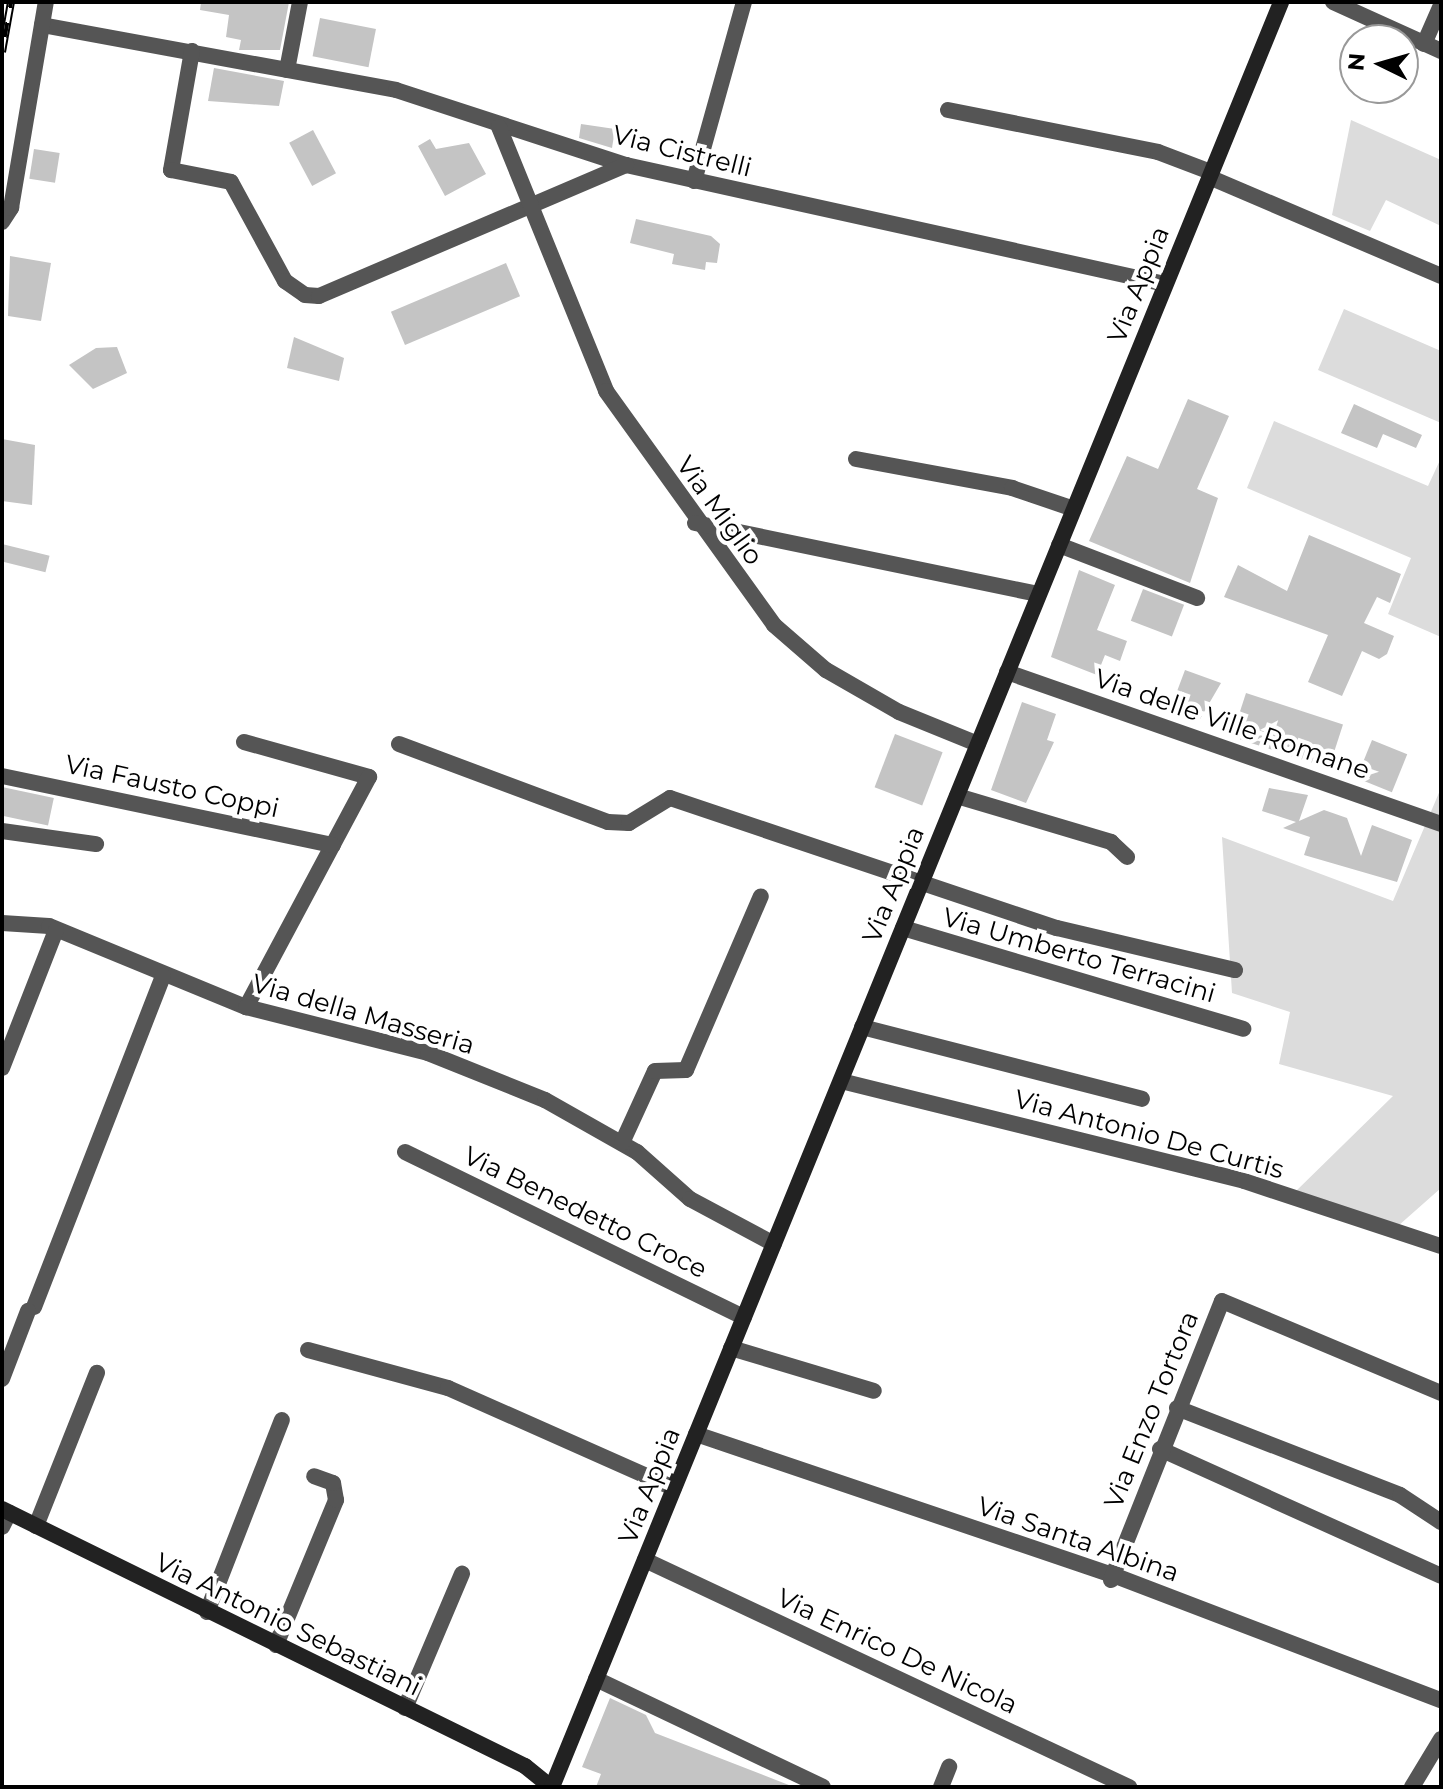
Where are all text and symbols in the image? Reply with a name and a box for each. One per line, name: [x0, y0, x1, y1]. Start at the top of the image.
north arrow: [1339, 24, 1419, 104]
text: N: [1342, 52, 1371, 72]
street label: Via Cistrelli: [609, 120, 755, 184]
street label: Via Appia: [1101, 222, 1177, 348]
street label: Via Miglio: [669, 451, 769, 571]
street label: Via delle Ville Romane: [1090, 663, 1374, 787]
street label: Via Fausto Coppi: [62, 749, 282, 825]
street label: Via Appia: [856, 822, 932, 948]
street label: Via Umberto Terracini: [939, 902, 1219, 1010]
street label: Via della Masseria: [248, 968, 478, 1062]
street label: Via Antonio De Curtis: [1011, 1084, 1287, 1186]
street label: Via Benedetto Croce: [458, 1140, 712, 1286]
street label: Via Enzo Tortora: [1098, 1307, 1206, 1513]
street label: Via Appia: [612, 1423, 688, 1549]
street label: Via Santa Albina: [973, 1491, 1183, 1589]
street label: Via Antonio Sebastiani: [150, 1547, 426, 1703]
street label: Via Enrico De Nicola: [772, 1583, 1022, 1721]

